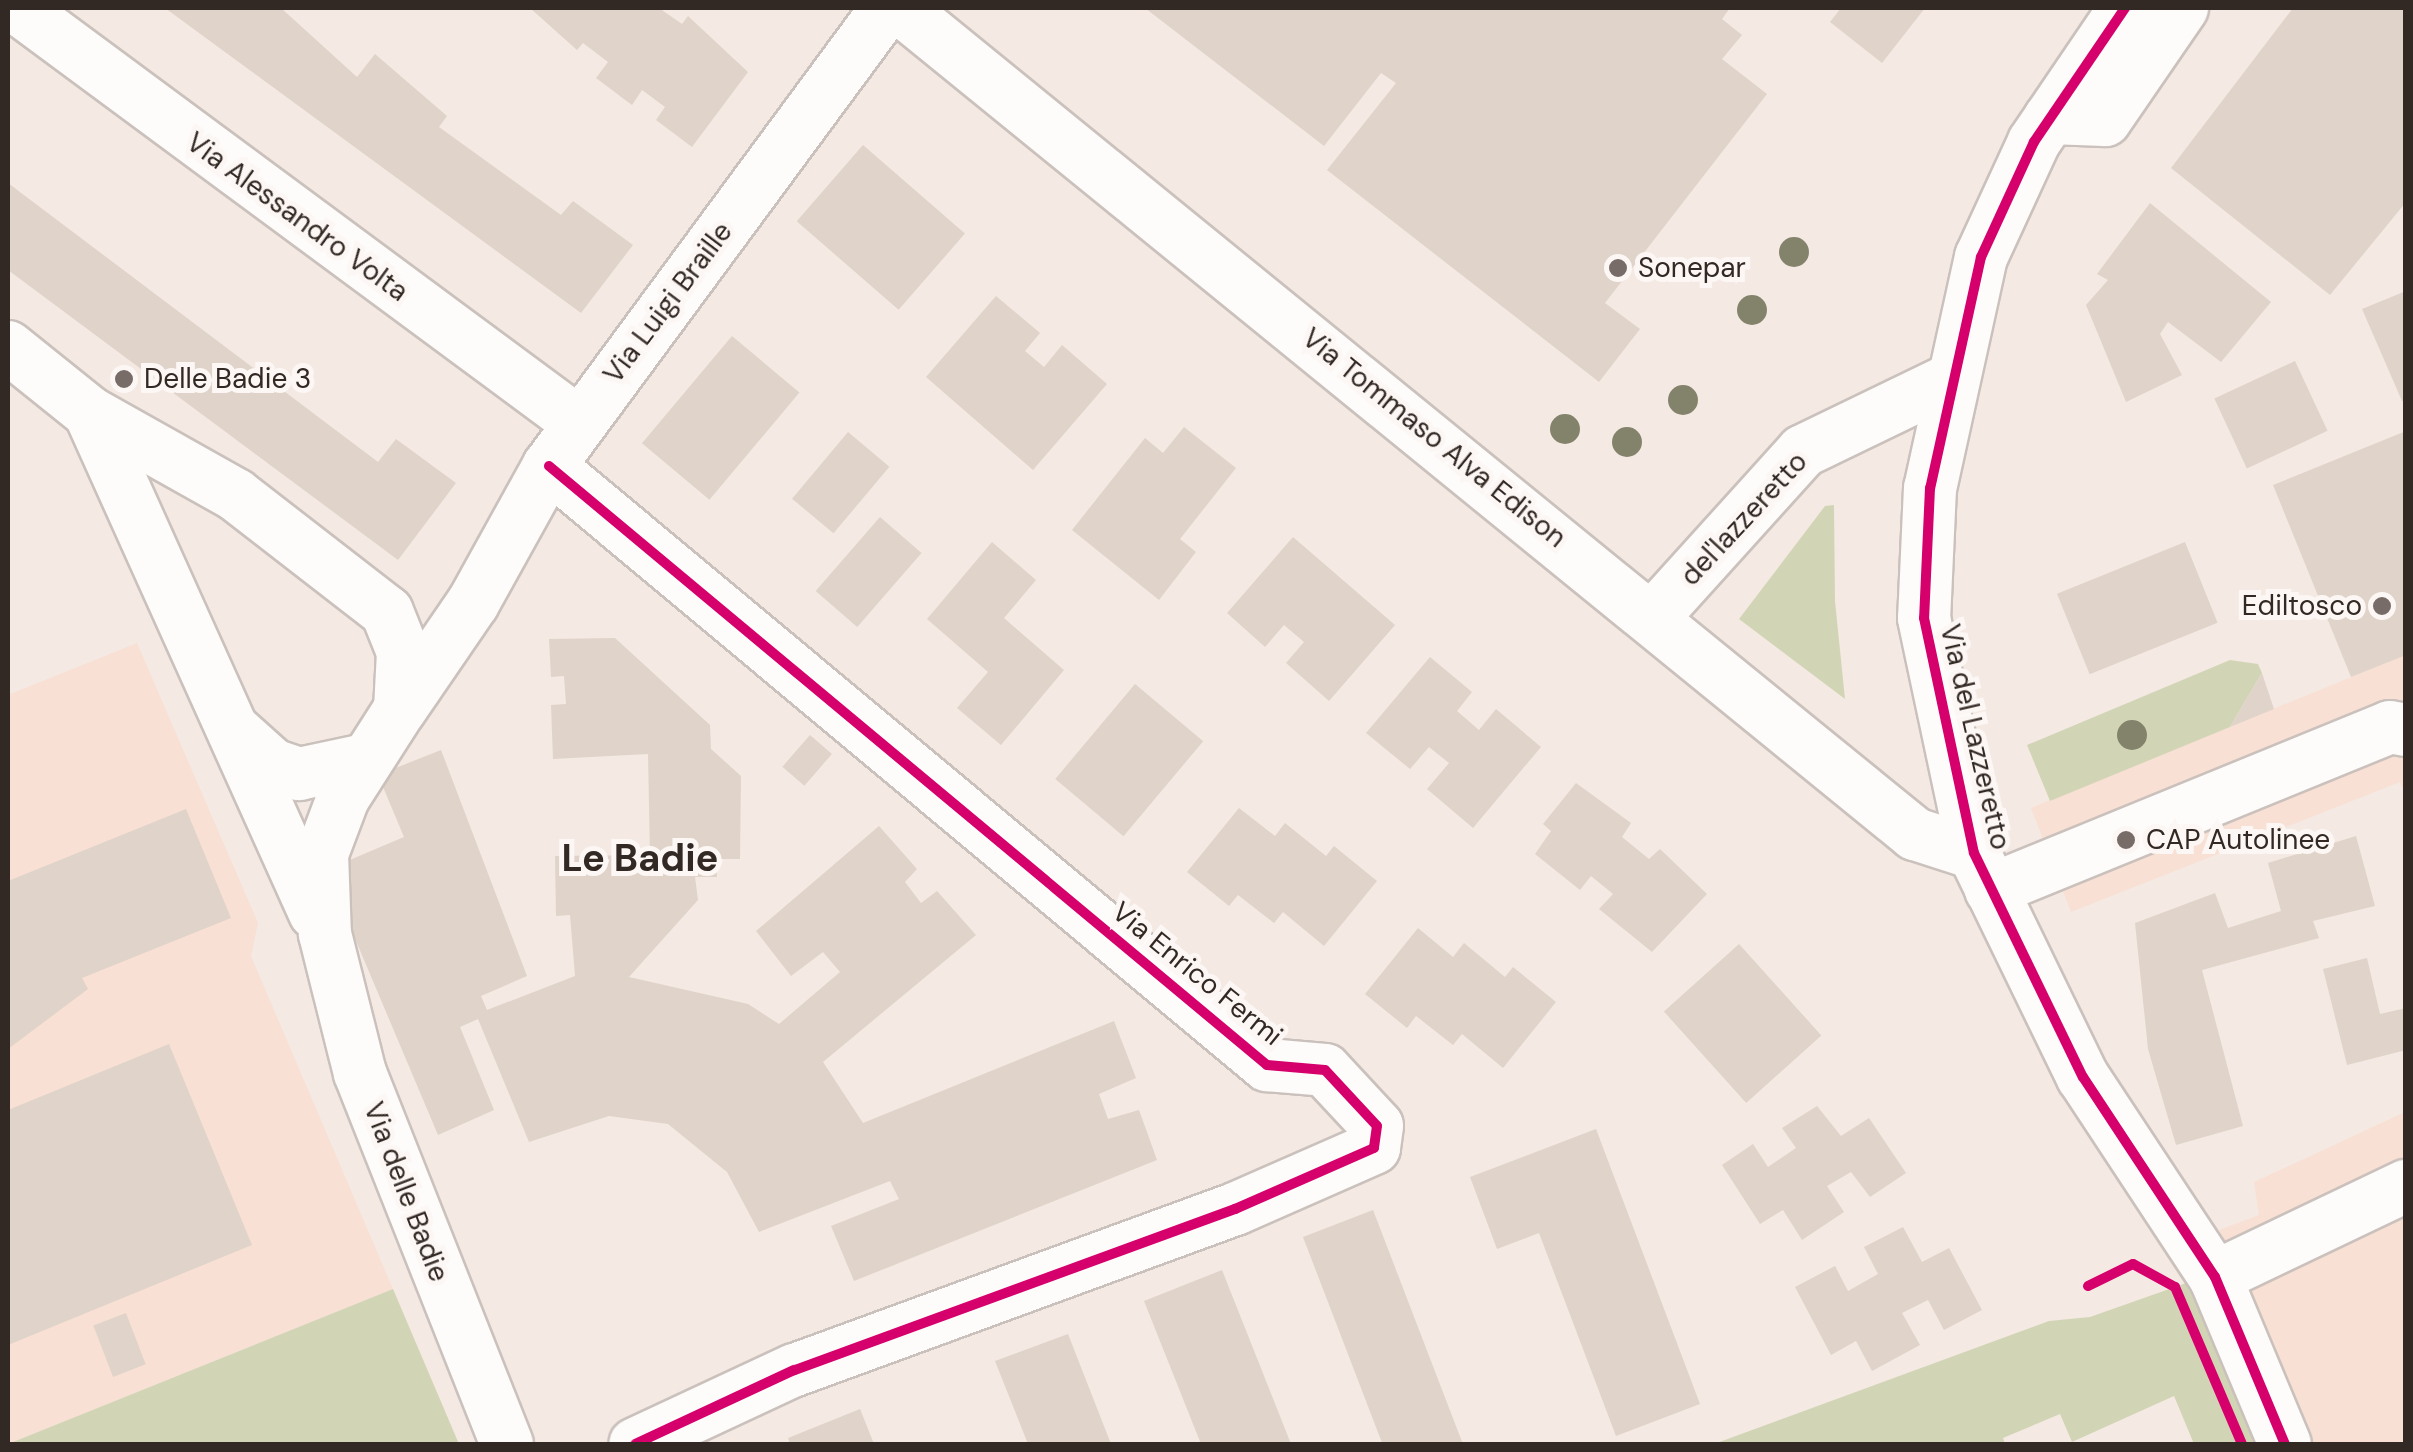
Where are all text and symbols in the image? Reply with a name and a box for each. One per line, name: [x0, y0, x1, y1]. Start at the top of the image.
street label: Via Alessandro Volta: [180, 125, 414, 309]
street label: Via Luigi Braille: [596, 216, 740, 390]
place label: Sonepar: [1638, 251, 1746, 285]
marker: Sonepar: [1607, 257, 1629, 279]
street label: Via Tommaso Alva Edison: [1295, 321, 1573, 555]
place label: Delle Badie 3: [144, 362, 311, 396]
marker: Delle Badie 3: [113, 368, 135, 390]
street label: del'lazzeretto: [1674, 445, 1814, 593]
place label: Ediltosco: [2242, 589, 2362, 623]
marker: Ediltosco: [2371, 595, 2393, 617]
street label: Via del Lazzeretto: [1933, 621, 2017, 853]
place label: CAP Autolinee: [2146, 823, 2330, 857]
marker: CAP Autolinee: [2115, 829, 2137, 851]
district label: Le Badie: [562, 836, 718, 882]
street label: Via Enrico Fermi: [1105, 895, 1289, 1053]
street label: Via delle Badie: [356, 1097, 456, 1287]

